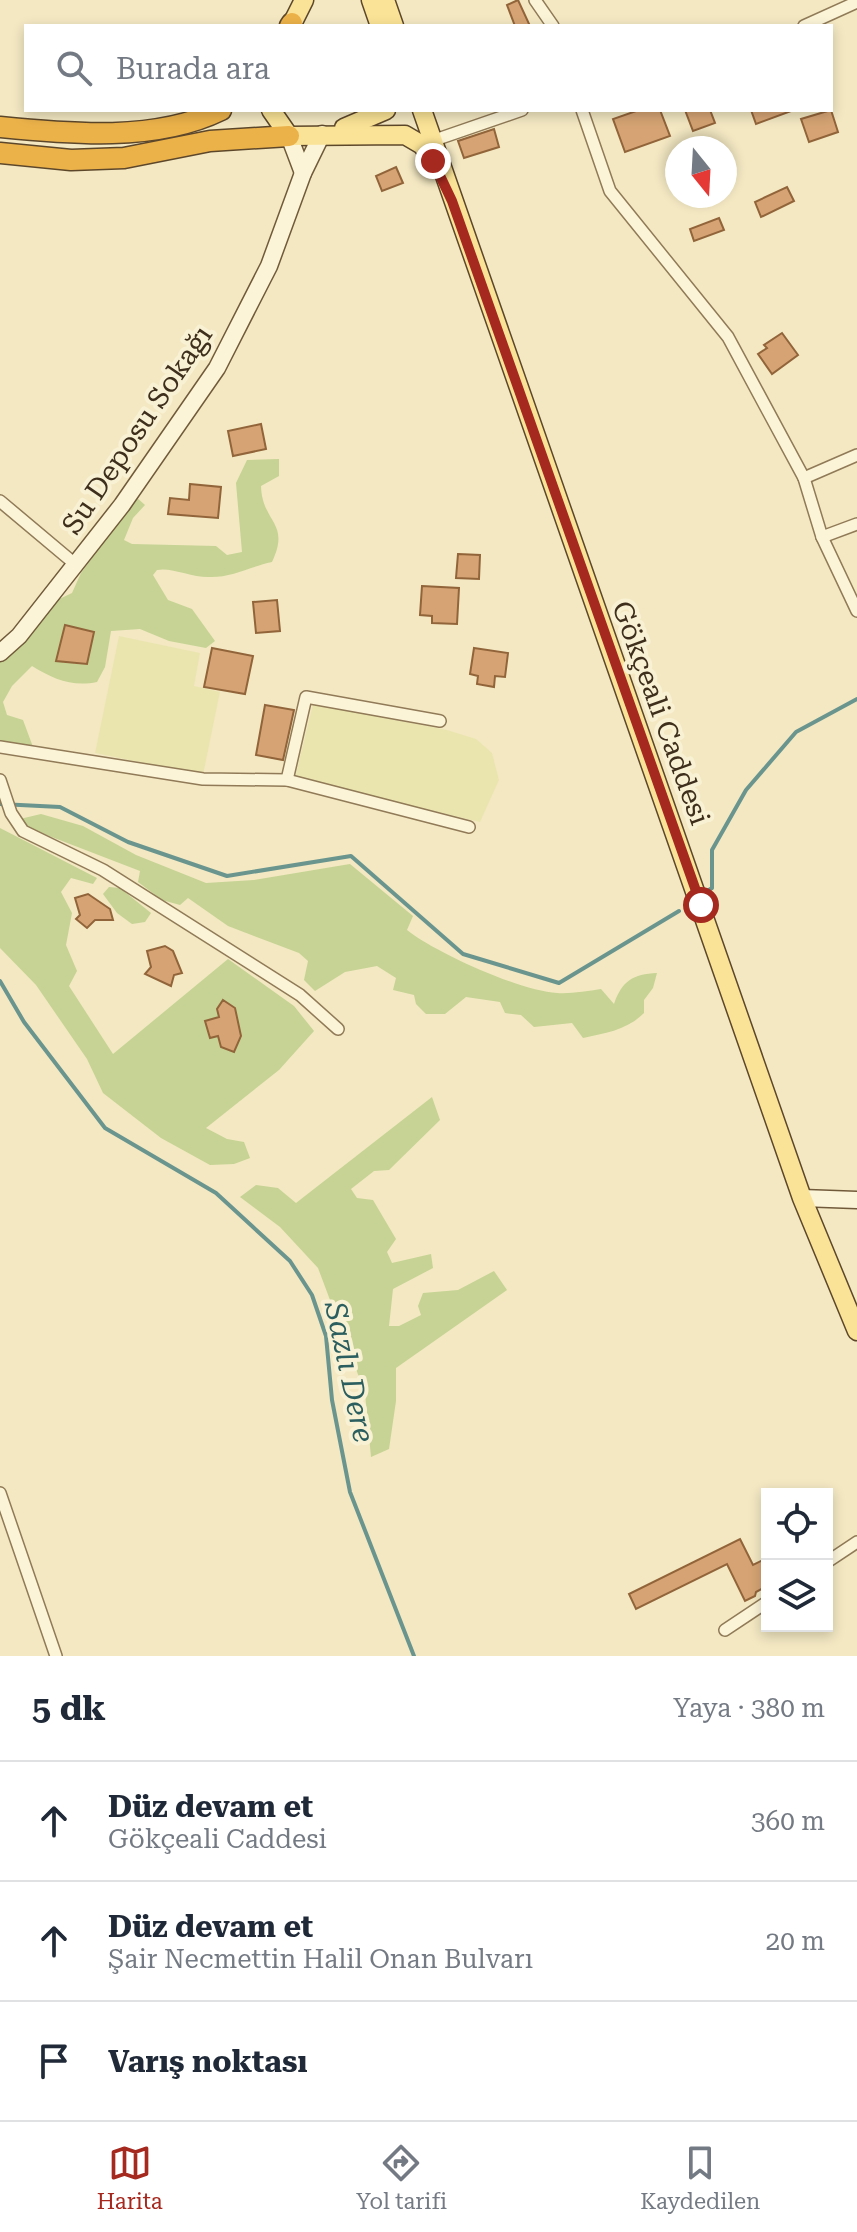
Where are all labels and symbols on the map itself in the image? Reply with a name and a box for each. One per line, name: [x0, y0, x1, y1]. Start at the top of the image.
north arrow: [665, 136, 737, 208]
route end: [415, 143, 451, 179]
street label: Su Deposu Sokağı: [55, 319, 219, 540]
street label: Gökçeali Caddesi: [605, 597, 717, 829]
route start: [683, 887, 719, 923]
water label: Sazlı Dere: [318, 1297, 382, 1446]

